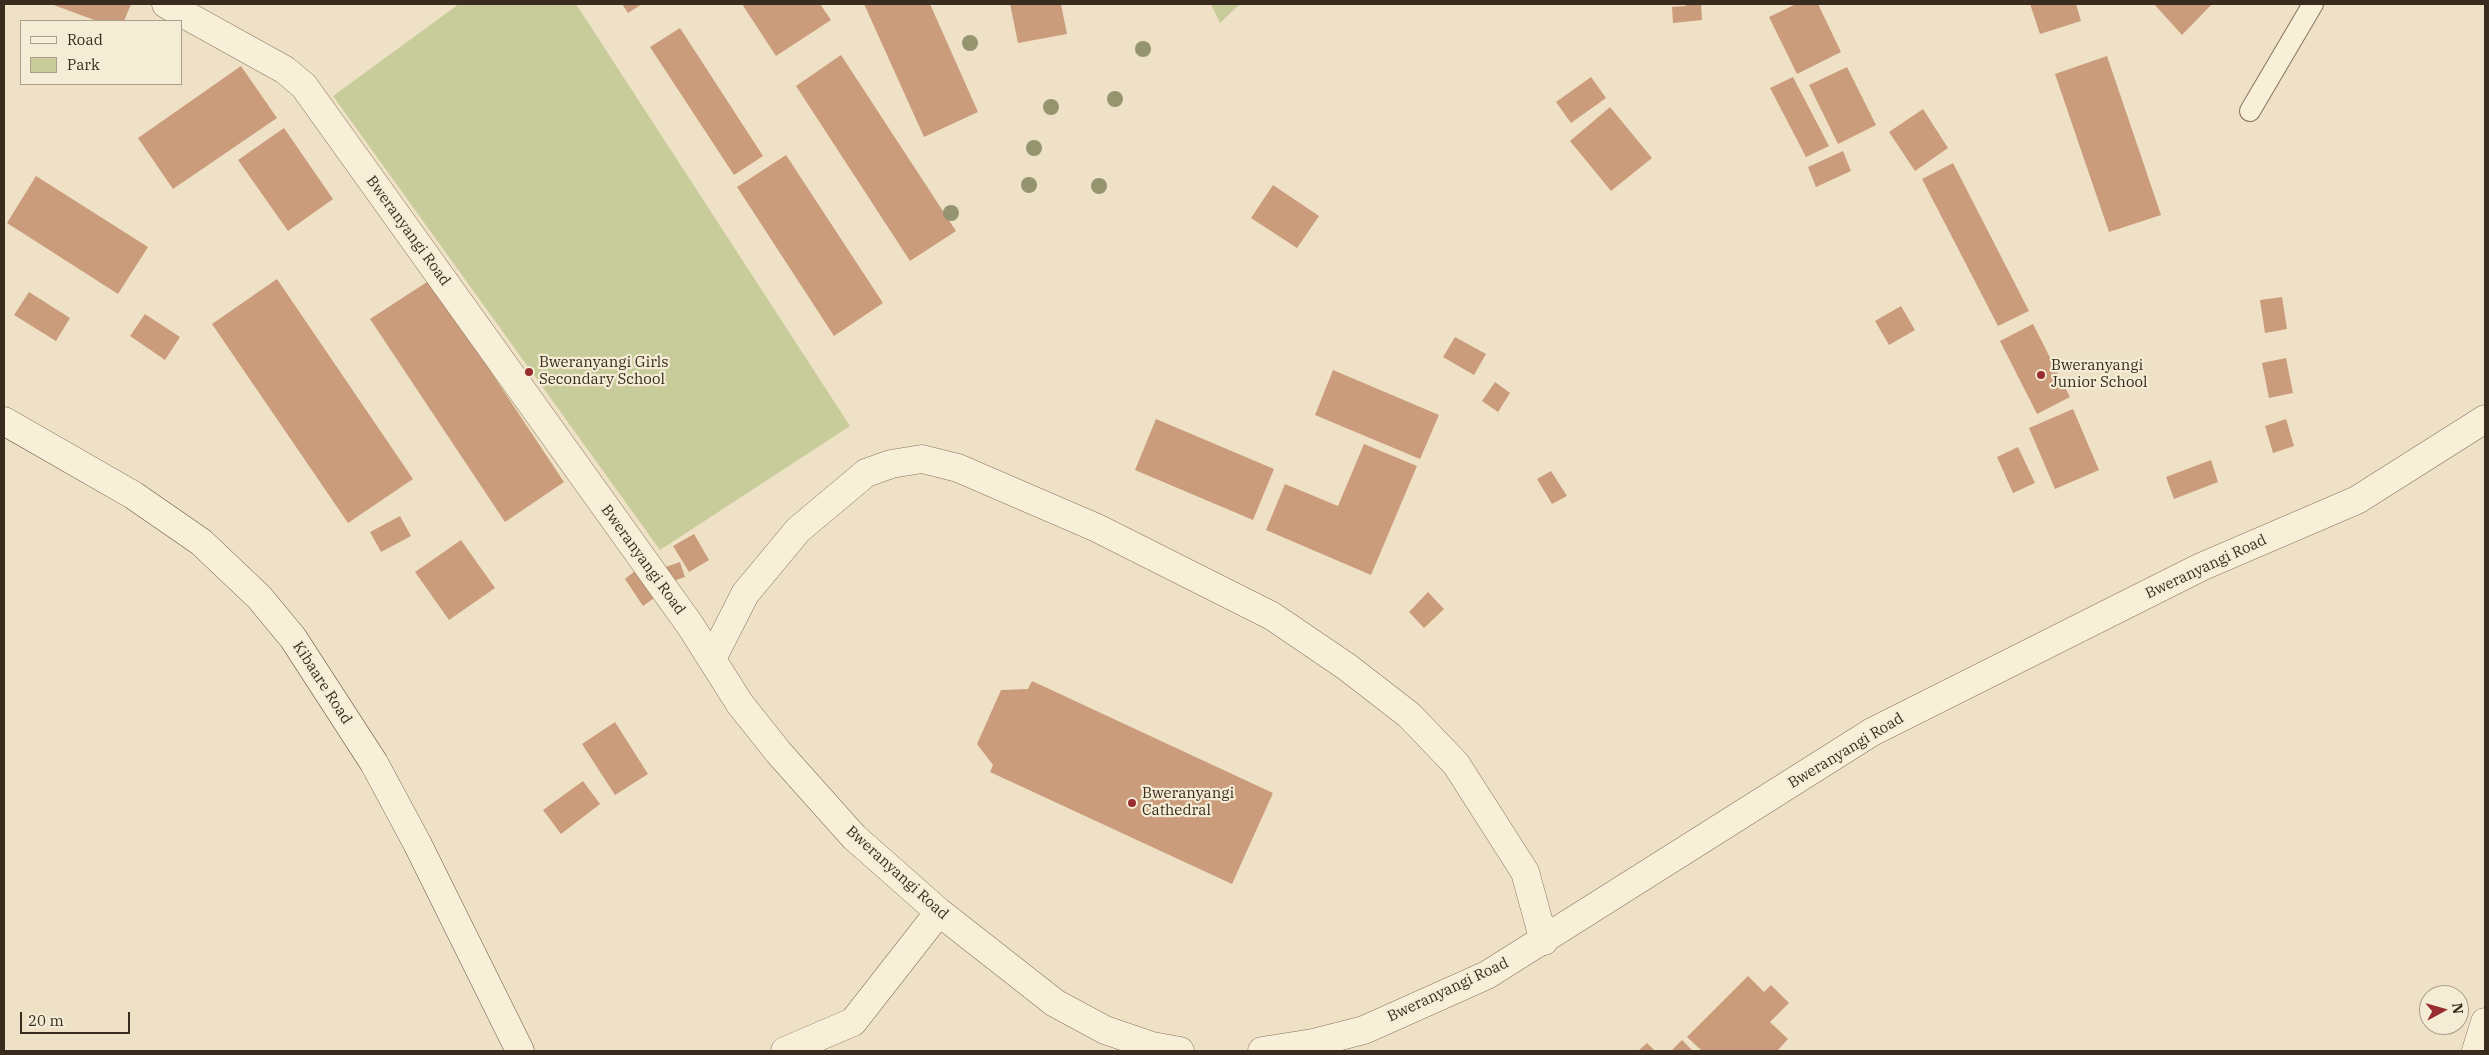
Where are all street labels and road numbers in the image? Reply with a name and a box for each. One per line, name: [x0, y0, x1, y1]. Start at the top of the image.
street label: Bweranyangi Road: [362, 173, 454, 289]
street label: Bweranyangi Road: [597, 502, 689, 618]
street label: Bweranyangi Road: [2143, 531, 2269, 603]
street label: Kibaare Road: [289, 638, 355, 728]
street label: Bweranyangi Road: [1785, 709, 1907, 793]
street label: Bweranyangi Road: [842, 822, 952, 924]
street label: Bweranyangi Road: [1385, 954, 1511, 1026]

